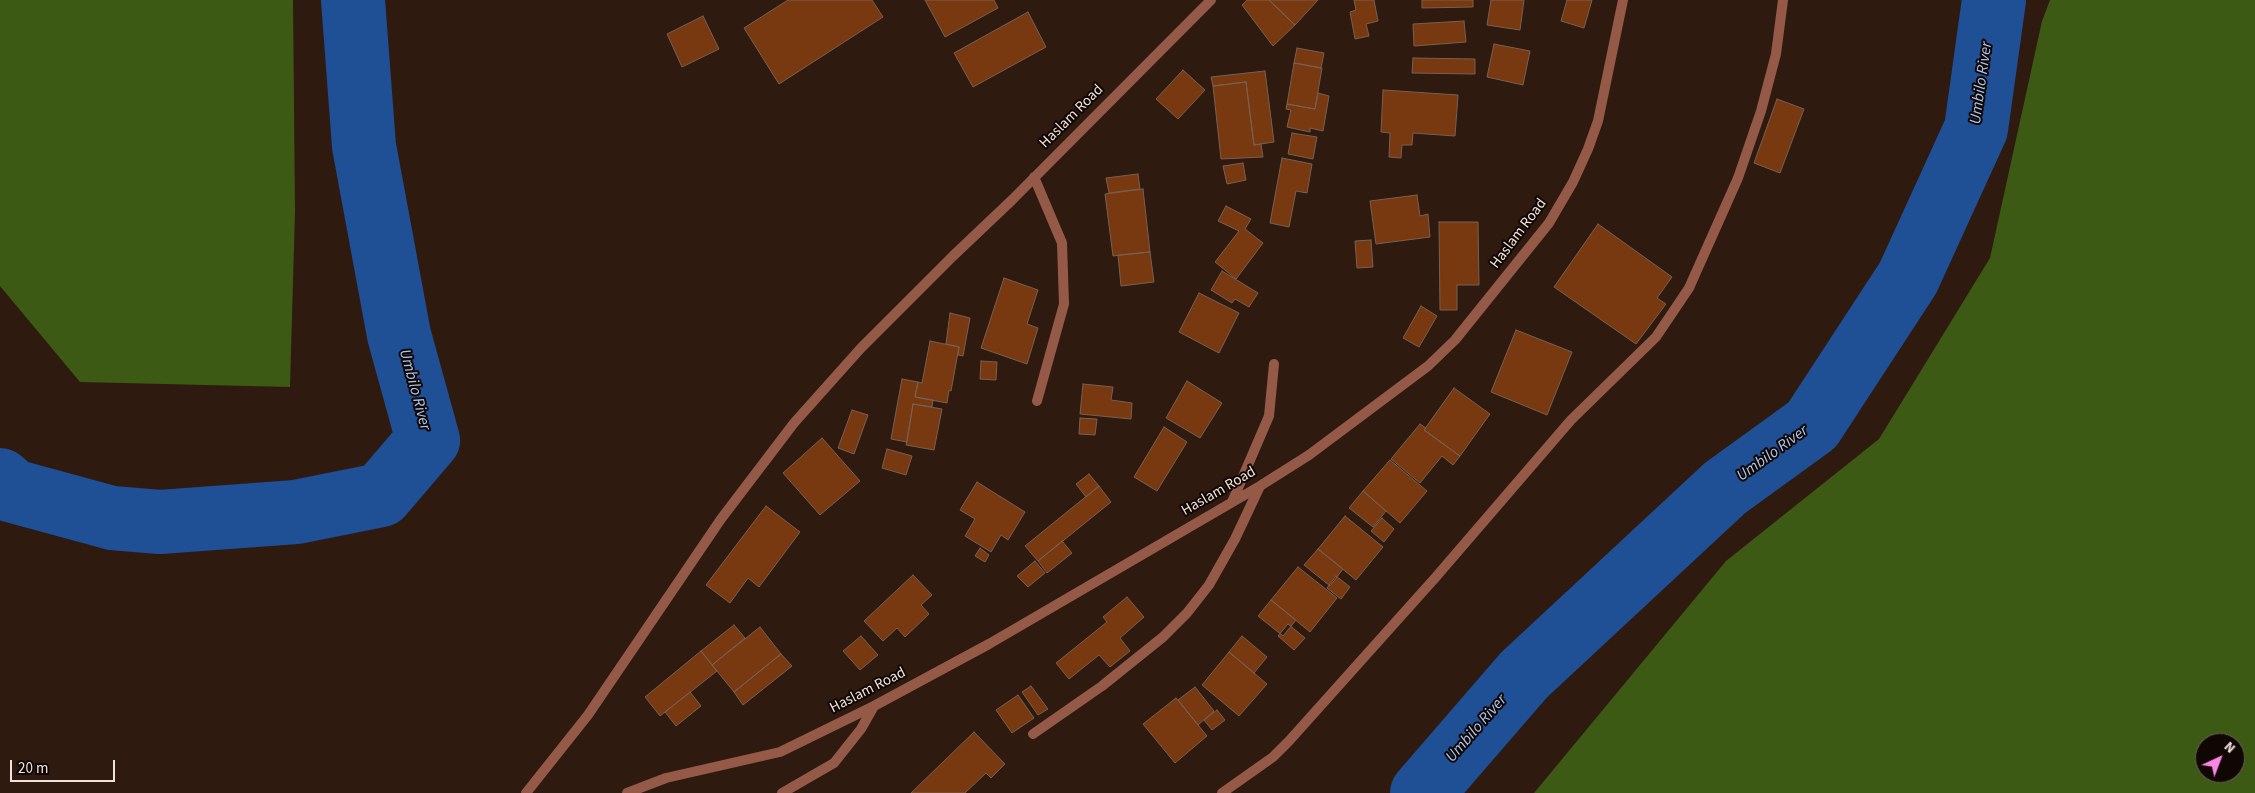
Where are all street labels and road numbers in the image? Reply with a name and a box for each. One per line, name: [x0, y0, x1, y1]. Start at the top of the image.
street label: Haslam Road: [1036, 81, 1108, 153]
street label: Haslam Road: [1487, 196, 1551, 272]
street label: Haslam Road: [1179, 464, 1259, 520]
street label: Haslam Road: [827, 664, 909, 718]

